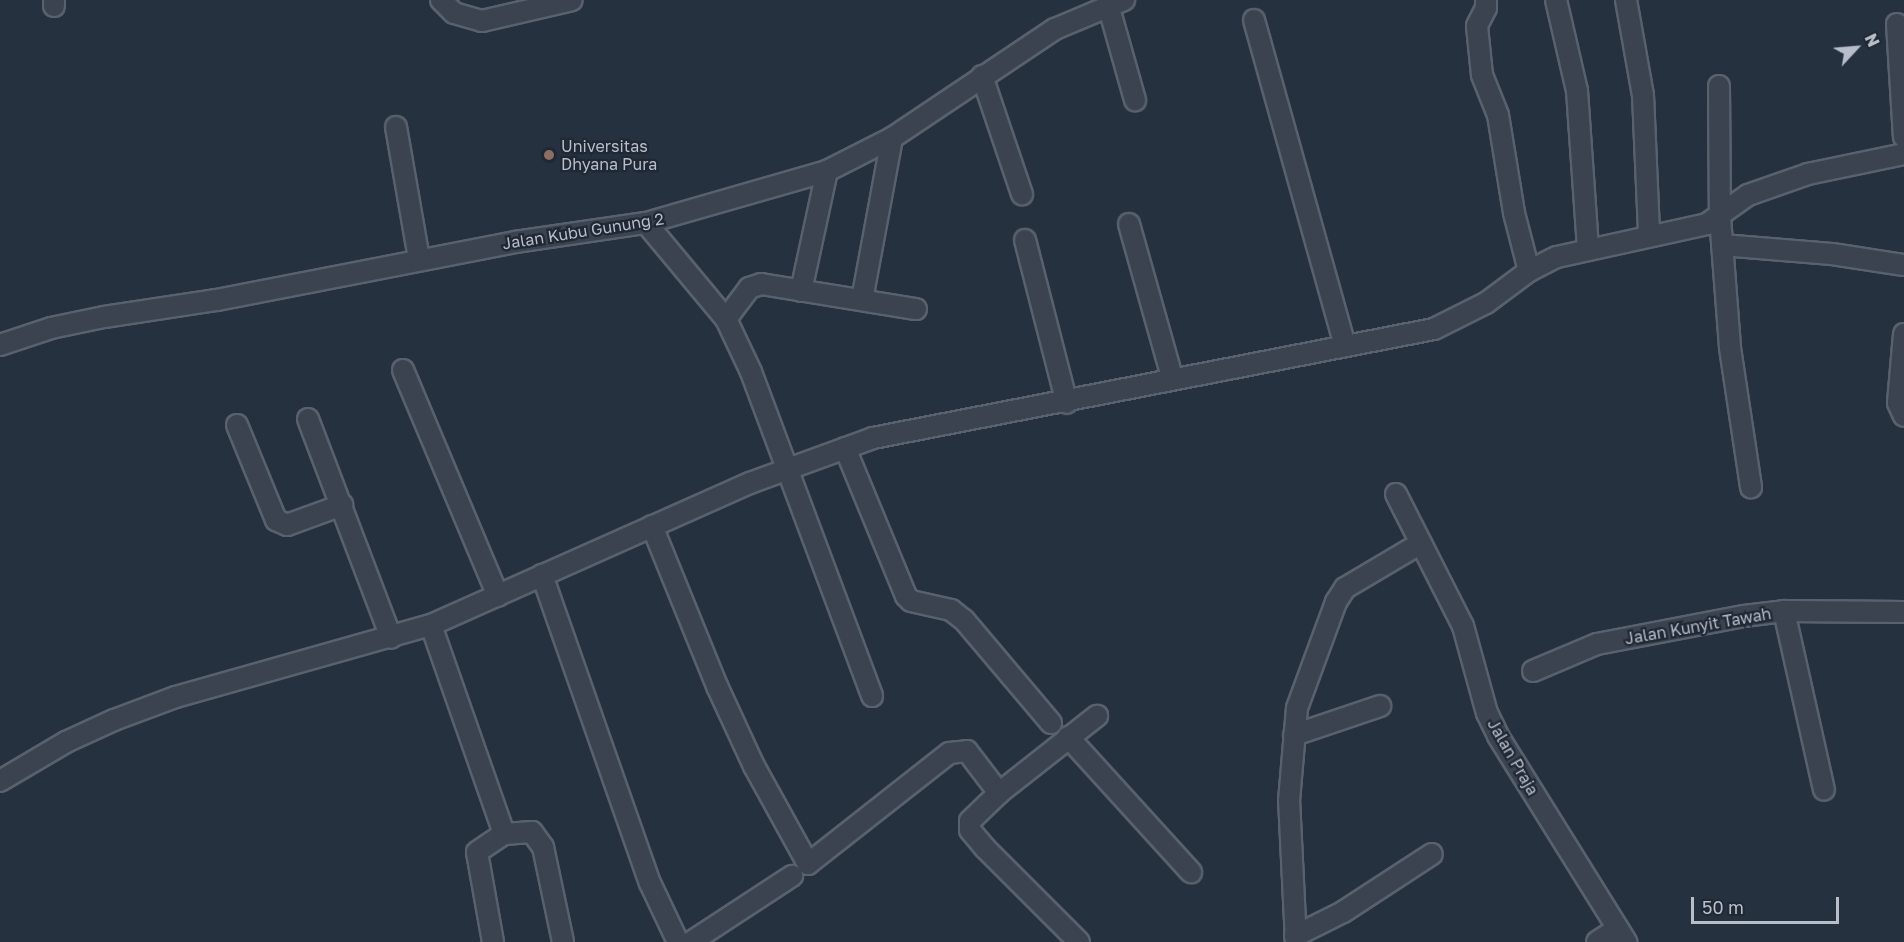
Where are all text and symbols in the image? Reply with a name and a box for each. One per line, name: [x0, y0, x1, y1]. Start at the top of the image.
north arrow: [1826, 18, 1886, 78]
text: N: [1861, 30, 1884, 50]
place label: Universitas Dhyana Pura: [561, 136, 657, 174]
marker: Universitas Dhyana Pura: [542, 148, 556, 162]
street label: Jalan Kubu Gunung 2: [501, 209, 665, 253]
street label: Jalan Kunyit Tawah: [1623, 604, 1773, 648]
street label: Jalan Praja: [1483, 715, 1543, 799]
scale bar: [1694, 885, 1842, 923]
text: 50 m: [1702, 896, 1744, 918]

